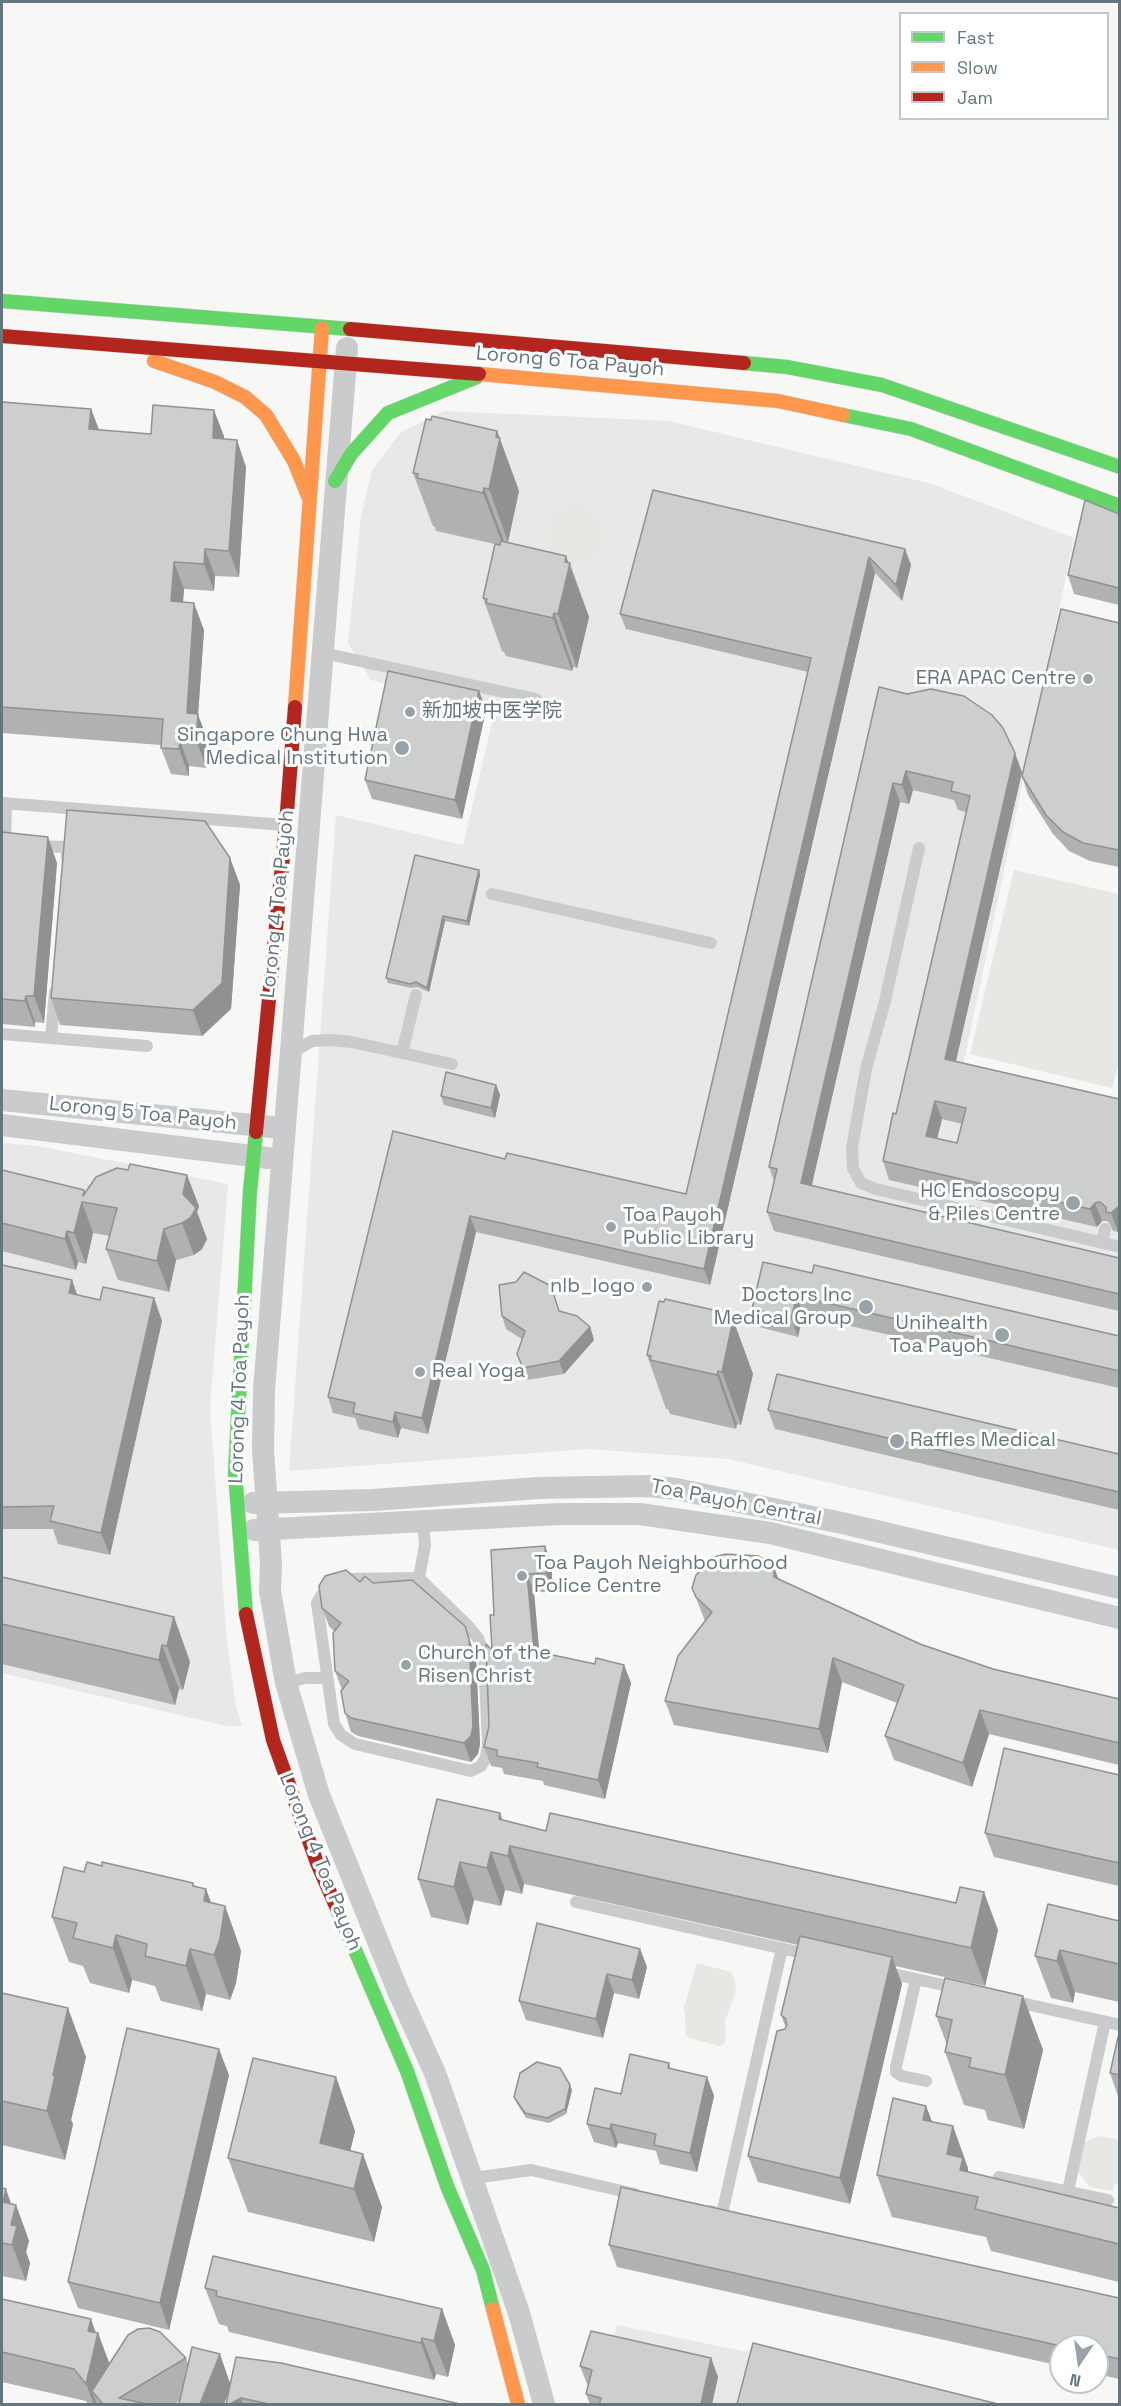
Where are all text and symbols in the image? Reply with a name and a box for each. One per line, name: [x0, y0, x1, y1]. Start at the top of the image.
legend: [899, 12, 1109, 120]
text: Fast: [957, 26, 994, 49]
text: Slow: [957, 56, 998, 79]
text: Jam: [957, 86, 993, 109]
street label: Lorong 6 Toa Payoh: [475, 342, 665, 382]
place label: ERA APAC Centre: [916, 667, 1076, 691]
marker: ERA APAC Centre: [1081, 672, 1095, 686]
place label: 新加坡中医学院: [422, 700, 562, 724]
marker: 新加坡中医学院: [403, 705, 417, 719]
place label: Singapore Chung Hwa Medical Institution: [177, 724, 388, 771]
marker: Singapore Chung Hwa Medical Institution: [393, 739, 411, 757]
street label: Lorong 4 Toa Payoh: [256, 809, 300, 999]
street label: Lorong 5 Toa Payoh: [48, 1092, 238, 1136]
place label: HC Endoscopy & Piles Centre: [920, 1180, 1060, 1227]
marker: HC Endoscopy & Piles Centre: [1064, 1194, 1082, 1212]
place label: Toa Payoh Public Library: [623, 1204, 754, 1251]
marker: Toa Payoh Public Library: [604, 1220, 618, 1234]
place label: nlb_logo: [550, 1275, 635, 1299]
marker: nlb_logo: [640, 1280, 654, 1294]
place label: Doctors Inc Medical Group: [714, 1284, 852, 1331]
street label: Lorong 4 Toa Payoh: [225, 1294, 255, 1484]
marker: Doctors Inc Medical Group: [857, 1298, 875, 1316]
place label: Unihealth Toa Payoh: [889, 1312, 988, 1359]
marker: Unihealth Toa Payoh: [993, 1326, 1011, 1344]
place label: Real Yoga: [432, 1360, 525, 1384]
marker: Real Yoga: [413, 1365, 427, 1379]
place label: Raffles Medical: [910, 1429, 1056, 1453]
marker: Raffles Medical: [888, 1432, 906, 1450]
street label: Toa Payoh Central: [649, 1475, 823, 1531]
place label: Toa Payoh Neighbourhood Police Centre: [534, 1552, 788, 1599]
marker: Toa Payoh Neighbourhood Police Centre: [515, 1569, 529, 1583]
place label: Church of the Risen Christ: [418, 1642, 551, 1689]
marker: Church of the Risen Christ: [399, 1658, 413, 1672]
street label: Lorong 4 Toa Payoh: [273, 1770, 367, 1954]
north arrow: [1049, 2334, 1109, 2394]
text: N: [1068, 2369, 1083, 2392]

